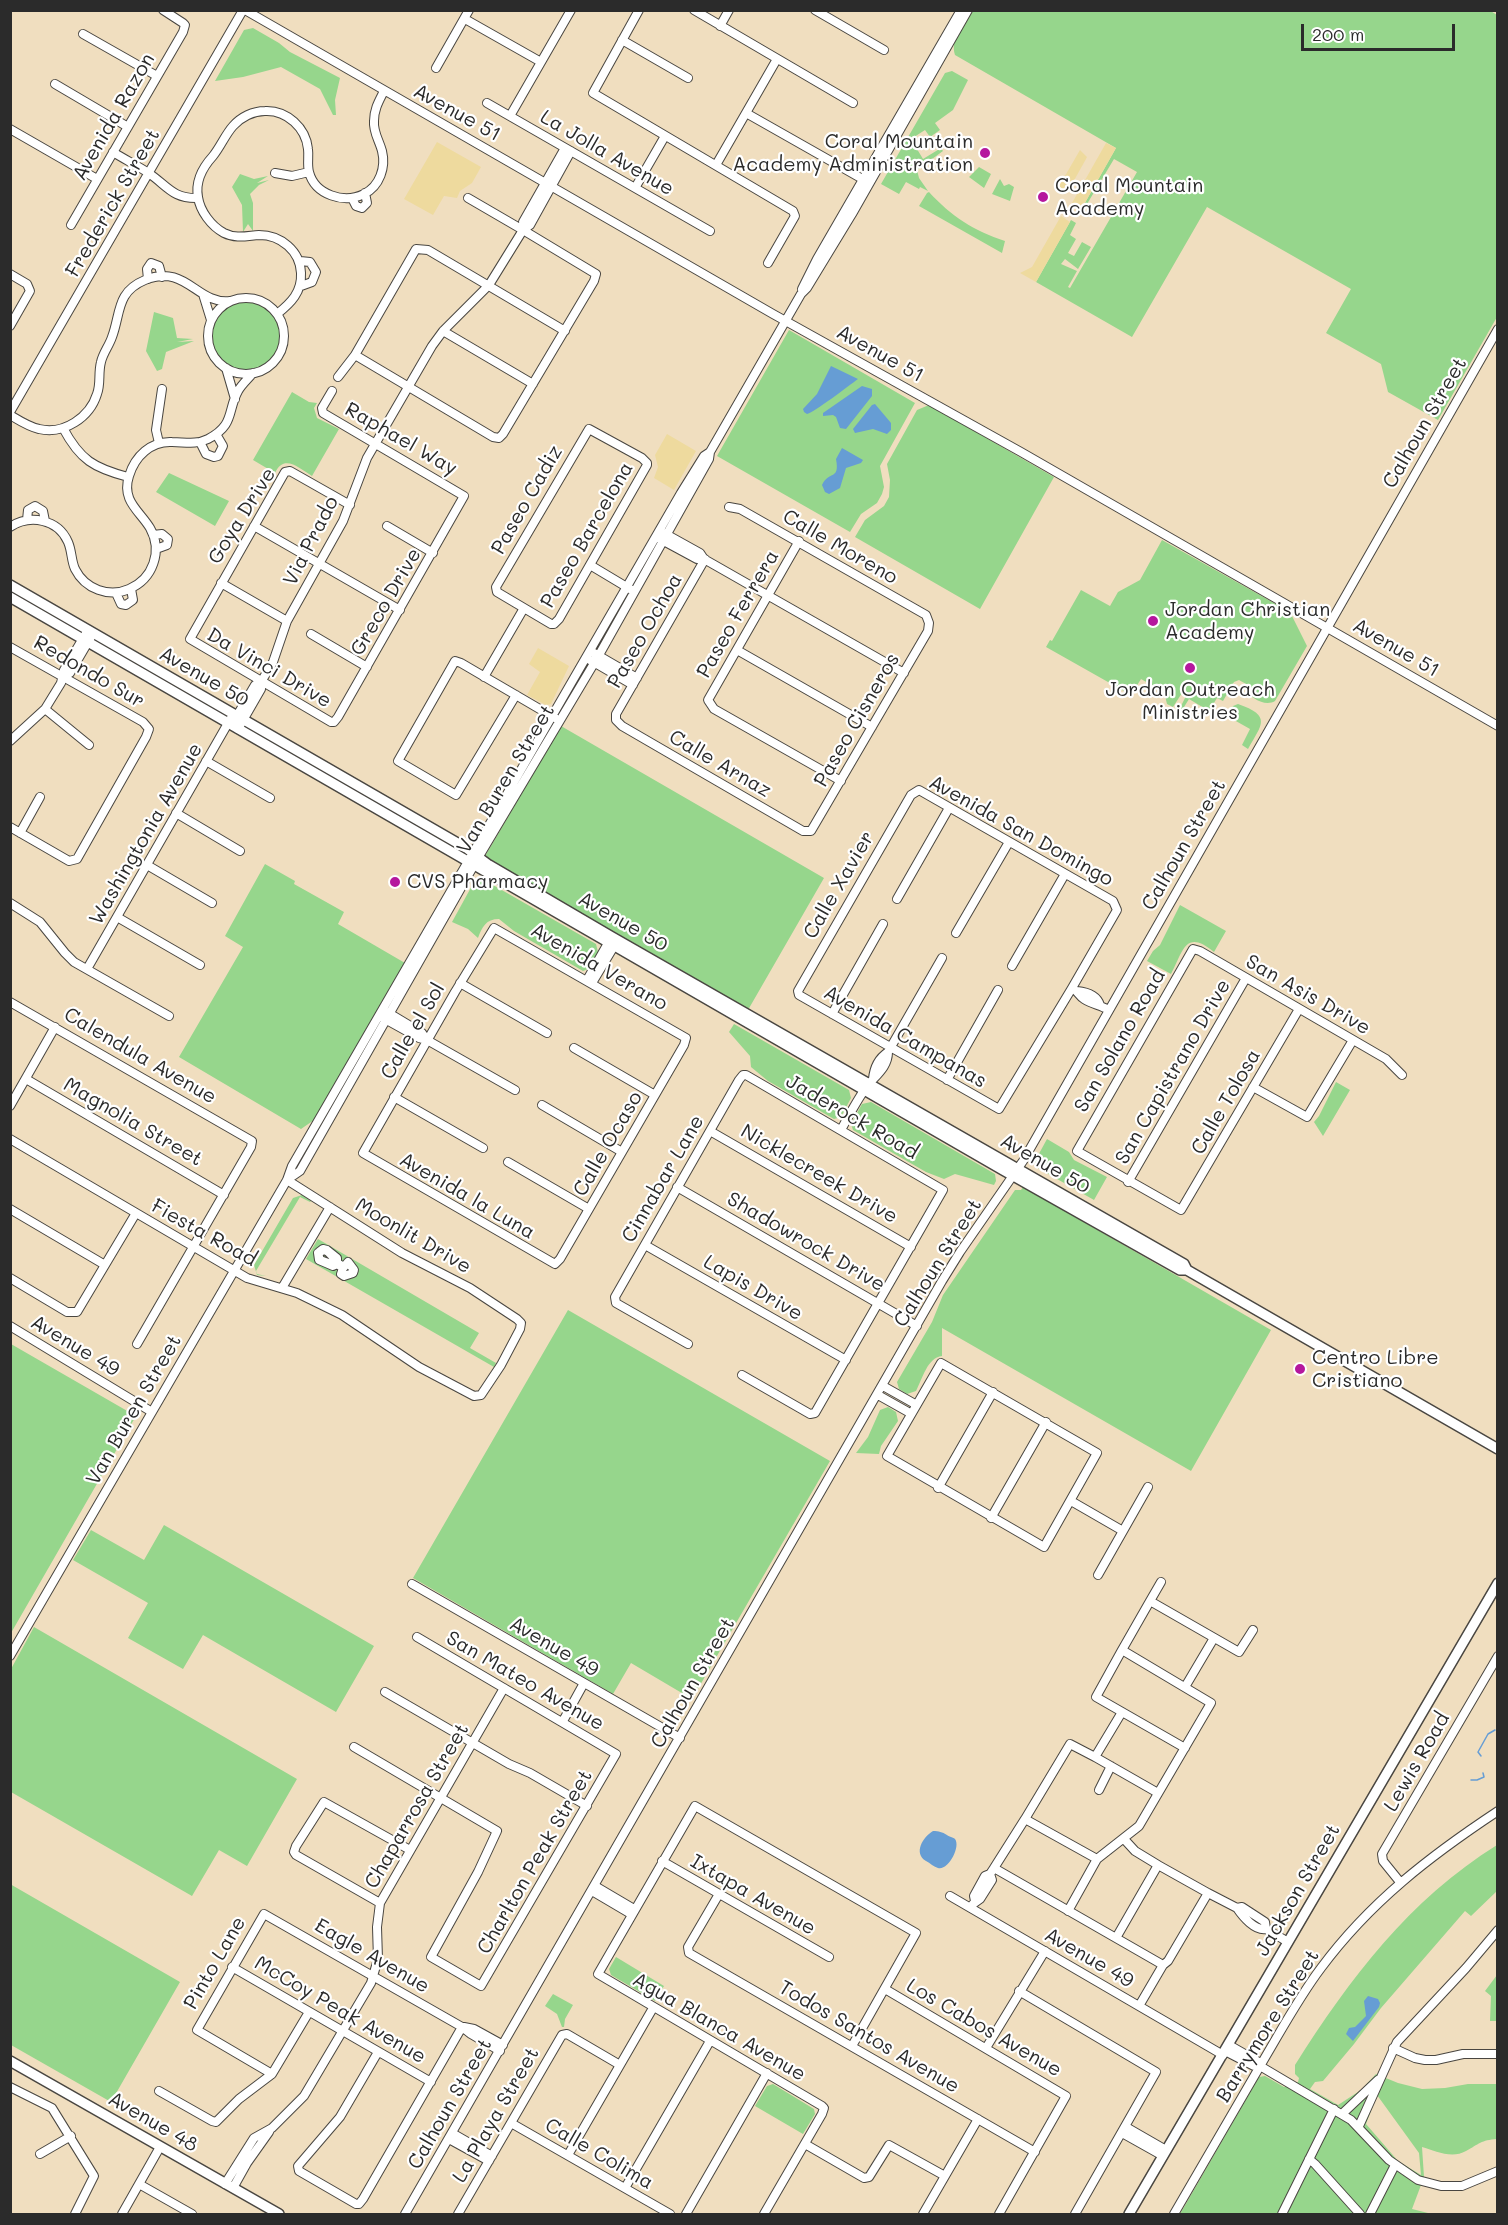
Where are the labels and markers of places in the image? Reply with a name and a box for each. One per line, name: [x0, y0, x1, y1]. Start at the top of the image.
place label: Coral Mountain Academy Administration: [732, 130, 973, 177]
marker: Coral Mountain Academy Administration: [978, 146, 992, 160]
place label: Coral Mountain Academy: [1055, 174, 1203, 221]
marker: Coral Mountain Academy: [1036, 190, 1050, 204]
place label: Jordan Christian Academy: [1165, 598, 1330, 645]
marker: Jordan Christian Academy: [1146, 614, 1160, 628]
marker: Jordan Outreach Ministries: [1183, 661, 1197, 675]
place label: Jordan Outreach Ministries: [1106, 678, 1274, 725]
place label: CVS Pharmacy: [407, 870, 548, 894]
marker: CVS Pharmacy: [388, 875, 402, 889]
place label: Centro Libre Cristiano: [1312, 1346, 1439, 1393]
marker: Centro Libre Cristiano: [1293, 1362, 1307, 1376]

